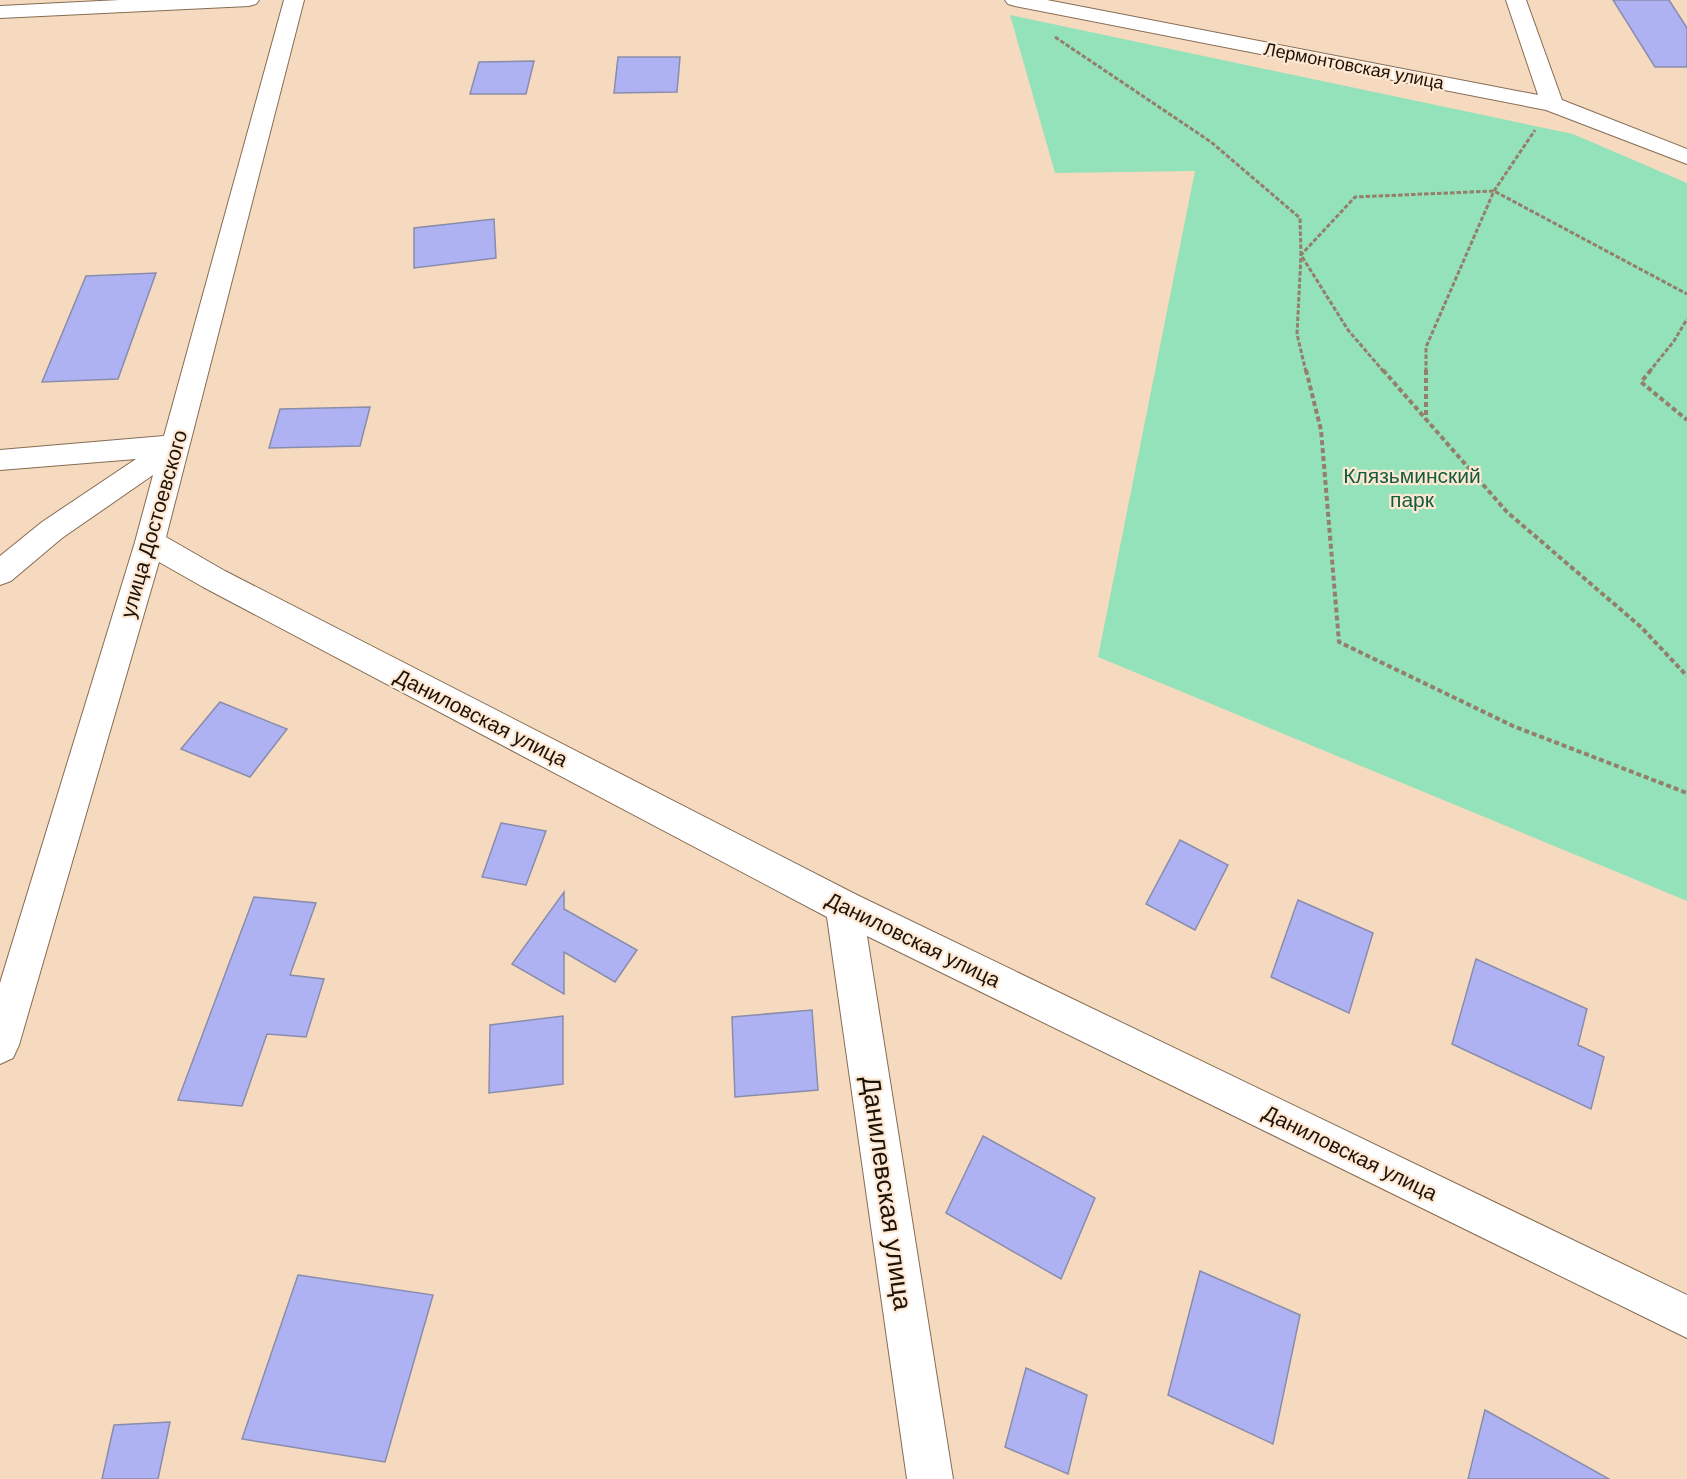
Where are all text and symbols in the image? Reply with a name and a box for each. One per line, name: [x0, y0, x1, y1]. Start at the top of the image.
street label: Лермонтовская улица: [1262, 37, 1447, 95]
street label: улица Достоевского: [114, 427, 194, 621]
park label: Клязьминский парк: [1343, 462, 1481, 514]
street label: Даниловская улица: [390, 662, 573, 774]
street label: Даниловская улица: [821, 886, 1005, 995]
street label: Данилевская улица: [854, 1074, 920, 1313]
street label: Даниловская улица: [1258, 1099, 1442, 1208]

